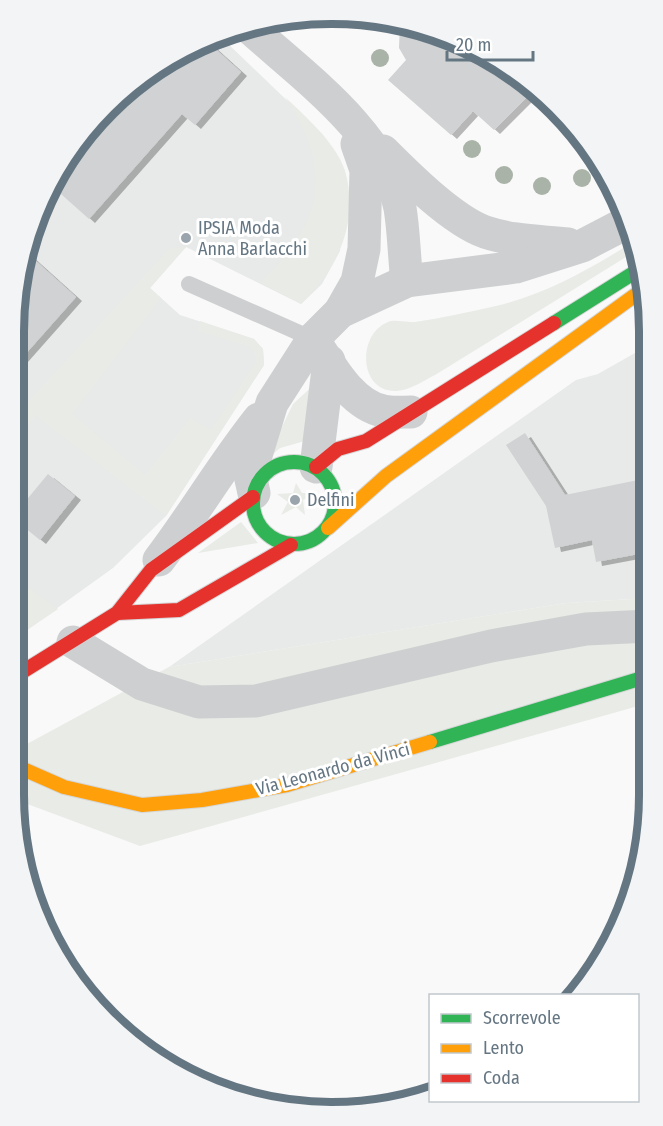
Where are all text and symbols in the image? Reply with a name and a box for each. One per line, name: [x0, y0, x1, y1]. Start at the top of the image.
scale bar: [447, 24, 532, 62]
text: 20 m: [456, 34, 491, 56]
place label: IPSIA Moda Anna Barlacchi: [198, 217, 307, 260]
marker: IPSIA Moda Anna Barlacchi: [179, 231, 193, 245]
place label: Delfini: [307, 489, 355, 511]
marker: Delfini: [288, 493, 302, 507]
street label: Via Leonardo da Vinci: [254, 738, 412, 800]
legend: [429, 994, 639, 1102]
text: Scorrevole: [483, 1007, 561, 1029]
text: Lento: [483, 1037, 524, 1059]
text: Coda: [483, 1067, 520, 1089]

